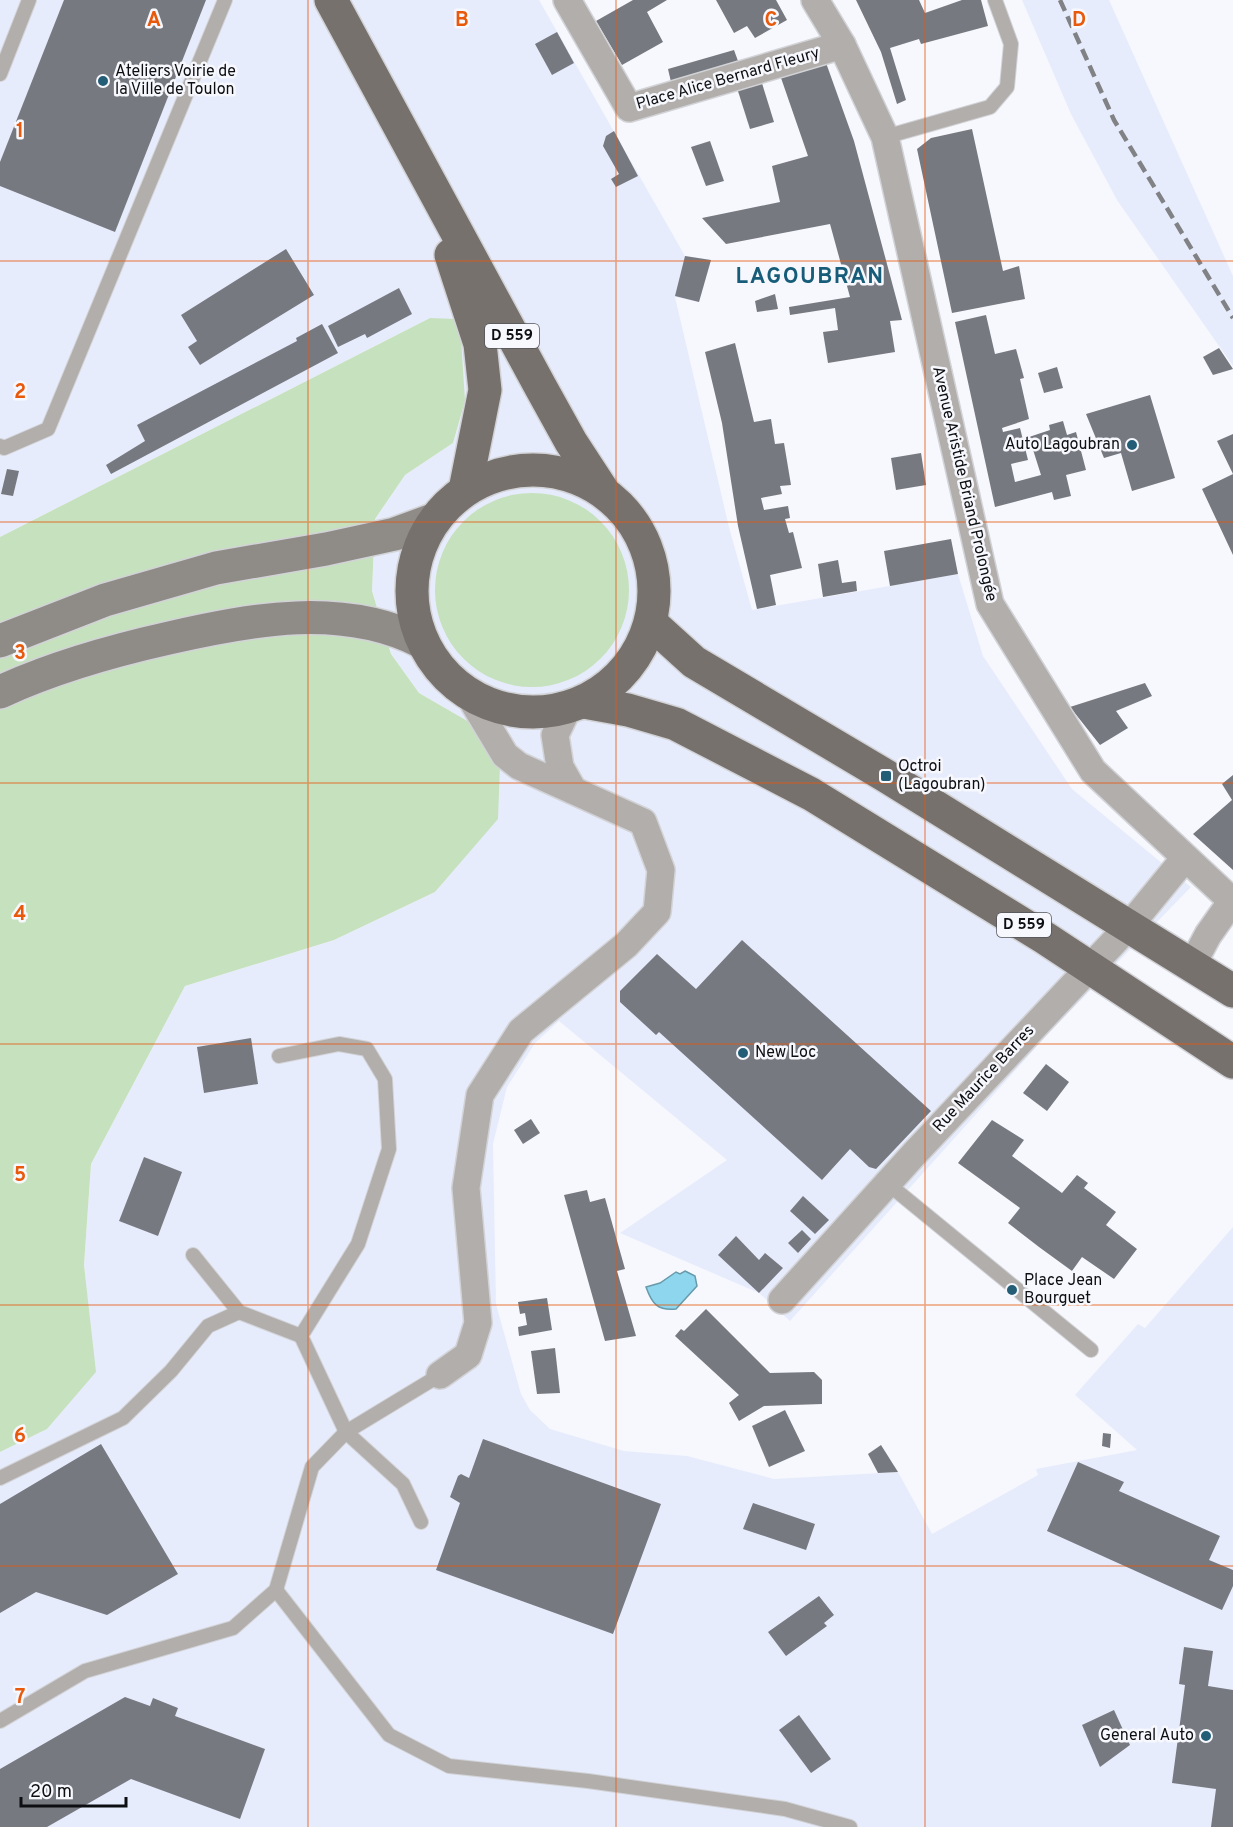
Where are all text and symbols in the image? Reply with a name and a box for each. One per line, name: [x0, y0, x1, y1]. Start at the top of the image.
text: A: [147, 8, 161, 34]
text: B: [455, 8, 469, 34]
text: C: [765, 8, 777, 34]
text: D: [1072, 8, 1086, 34]
street label: Place Alice Bernard Fleury: [634, 43, 822, 115]
place label: Ateliers Voirie de la Ville de Toulon: [115, 62, 236, 100]
marker: Ateliers Voirie de la Ville de Toulon: [96, 74, 110, 88]
text: 1: [16, 119, 24, 145]
district label: LAGOUBRAN: [735, 264, 885, 291]
road number: D 559: [485, 324, 539, 348]
street label: Avenue Aristide Briand Prolongée: [927, 364, 1001, 604]
text: 2: [14, 380, 26, 406]
place label: Auto Lagoubran: [1005, 435, 1120, 455]
marker: Auto Lagoubran: [1125, 438, 1139, 452]
text: 3: [14, 641, 26, 667]
place label: Octroi (Lagoubran): [898, 757, 985, 795]
marker: Octroi (Lagoubran): [879, 769, 893, 783]
text: 4: [14, 902, 26, 928]
road number: D 559: [997, 913, 1051, 937]
street label: Rue Maurice Barres: [929, 1021, 1039, 1137]
place label: New Loc: [755, 1043, 816, 1063]
marker: New Loc: [736, 1046, 750, 1060]
text: 5: [14, 1163, 26, 1189]
place label: Place Jean Bourguet: [1024, 1271, 1102, 1309]
marker: Place Jean Bourguet: [1005, 1283, 1019, 1297]
text: 6: [14, 1424, 26, 1450]
text: 7: [15, 1685, 25, 1711]
place label: General Auto: [1100, 1726, 1194, 1746]
marker: General Auto: [1199, 1729, 1213, 1743]
scale bar: [21, 1770, 126, 1808]
text: 20 m: [30, 1781, 72, 1804]

